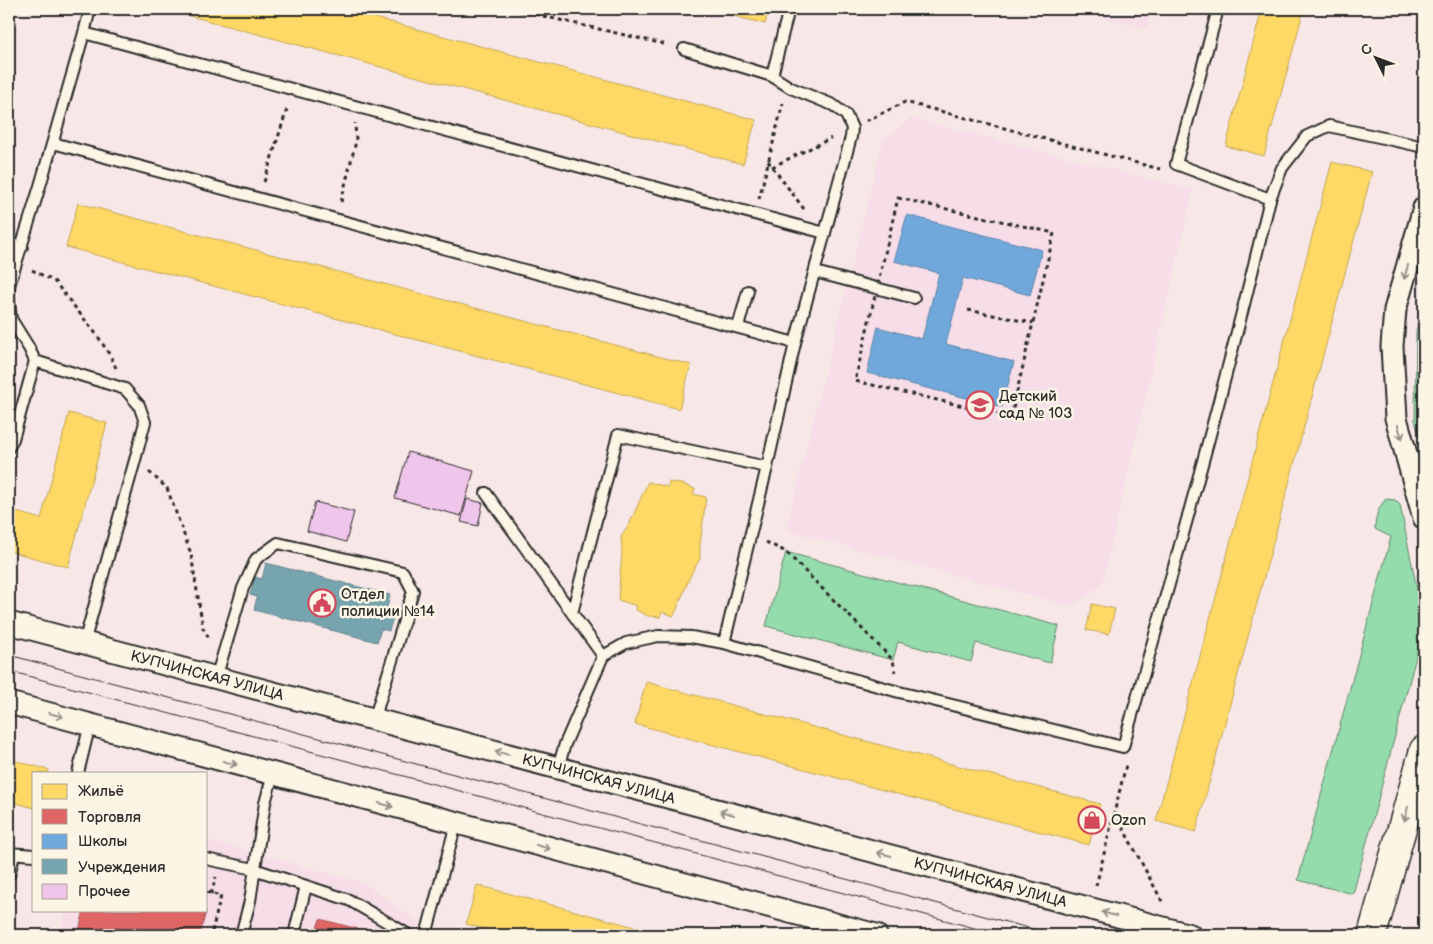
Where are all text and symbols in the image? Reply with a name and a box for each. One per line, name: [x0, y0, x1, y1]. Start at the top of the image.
north arrow: [1350, 32, 1400, 82]
text: С: [1357, 40, 1376, 59]
one-way arrow: [1401, 264, 1410, 280]
place label: Детский сад № 103: [999, 387, 1072, 423]
school or university icon: Детский сад № 103: [965, 390, 995, 420]
one-way arrow: [1395, 424, 1405, 440]
place label: Отдел полиции №14: [341, 585, 435, 621]
public building icon: Отдел полиции №14: [307, 588, 337, 618]
street label: КУПЧИНСКАЯ УЛИЦА: [129, 646, 287, 705]
one-way arrow: [47, 711, 63, 720]
one-way arrow: [495, 748, 511, 758]
street label: КУПЧИНСКАЯ УЛИЦА: [520, 750, 678, 808]
one-way arrow: [221, 758, 237, 768]
legend: [32, 772, 208, 912]
text: Жильё: [78, 782, 124, 801]
one-way arrow: [378, 801, 394, 810]
shop icon: Ozon: [1077, 805, 1107, 835]
one-way arrow: [1401, 805, 1411, 821]
text: Торговля: [78, 808, 141, 827]
one-way arrow: [719, 808, 735, 817]
place label: Ozon: [1111, 811, 1146, 830]
text: Школы: [78, 832, 127, 851]
one-way arrow: [535, 843, 551, 852]
one-way arrow: [876, 849, 892, 859]
street label: КУПЧИНСКАЯ УЛИЦА: [912, 853, 1070, 912]
text: Учреждения: [78, 858, 165, 877]
text: Прочее: [78, 882, 130, 901]
one-way arrow: [1101, 909, 1117, 918]

